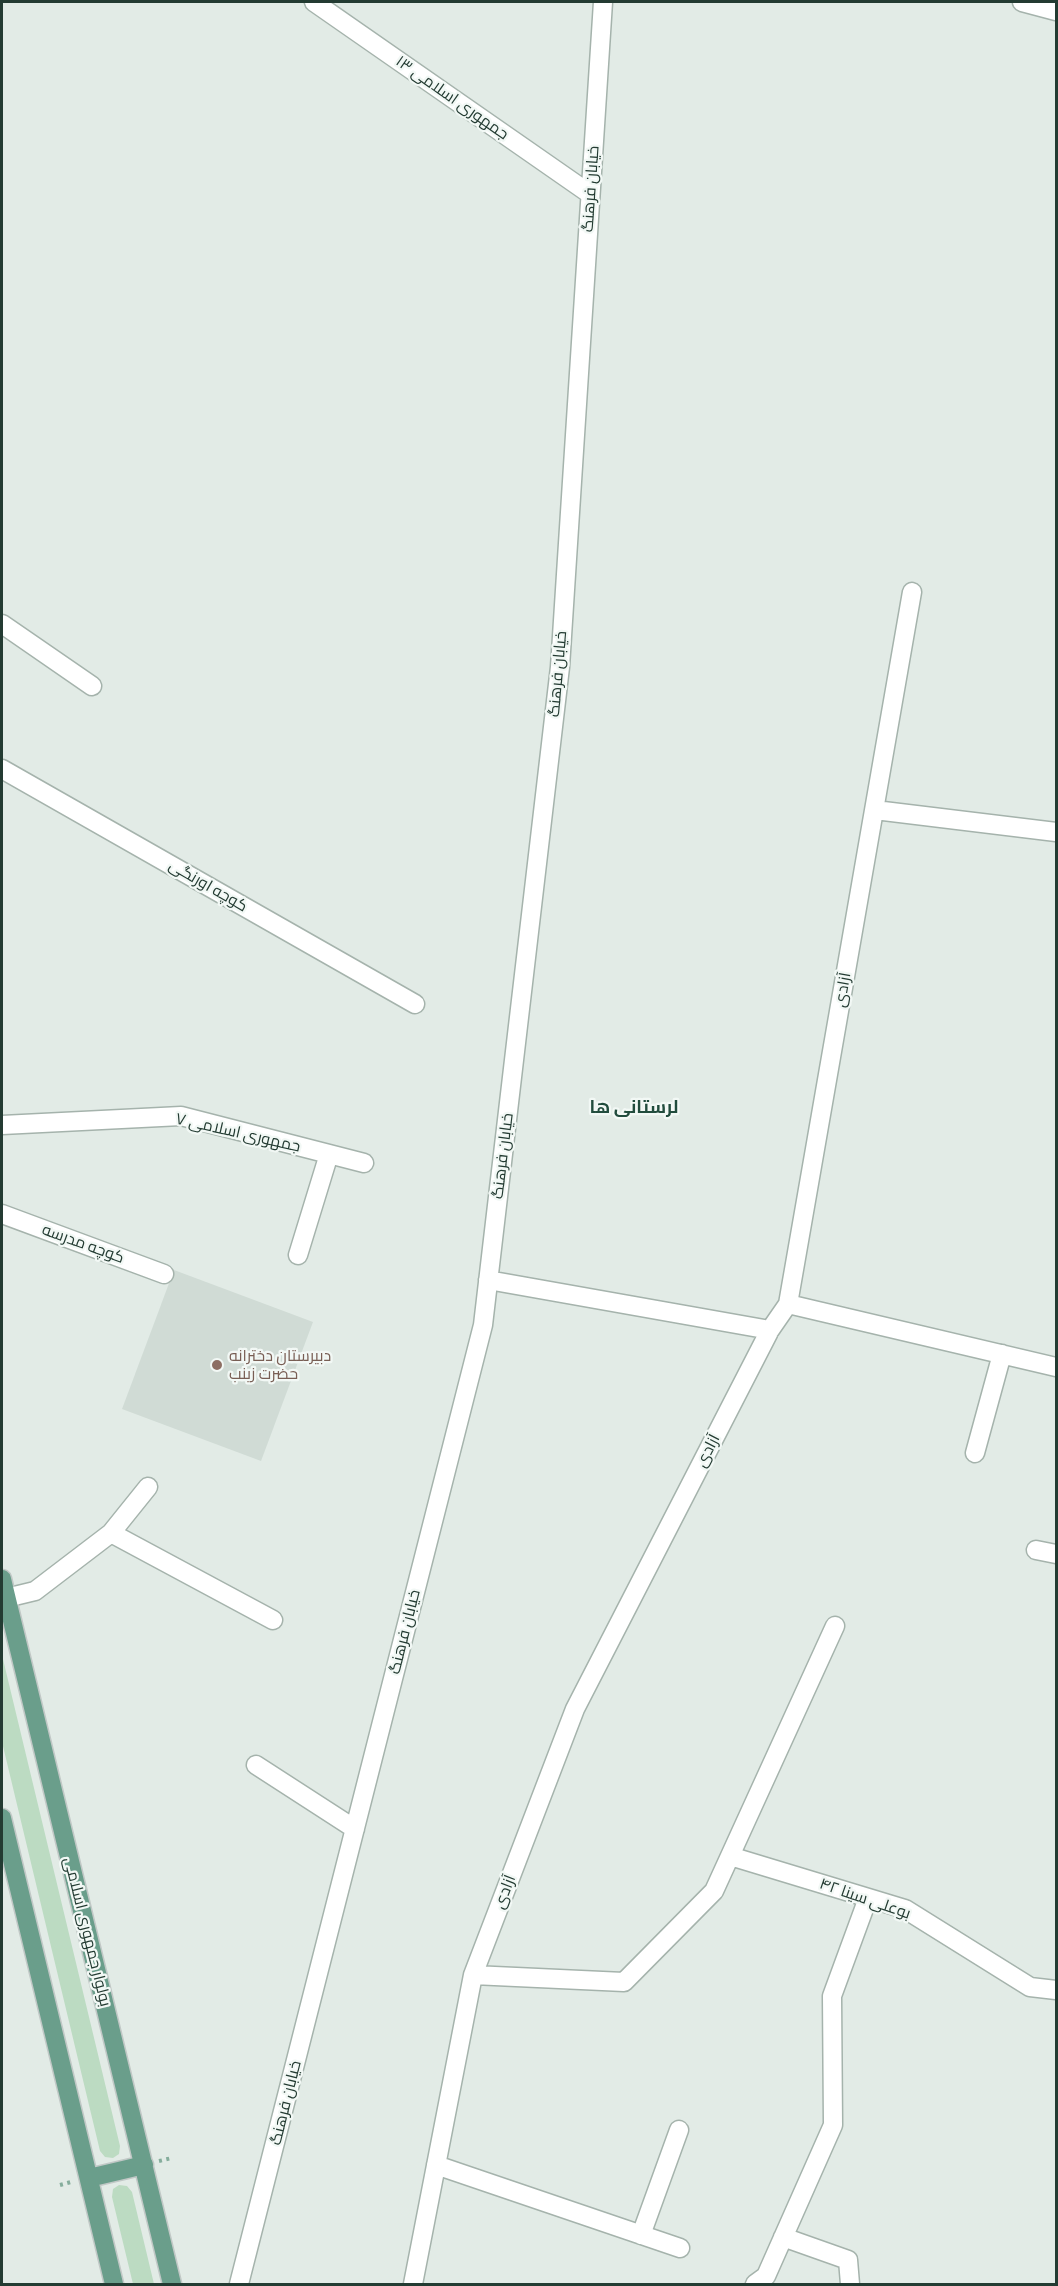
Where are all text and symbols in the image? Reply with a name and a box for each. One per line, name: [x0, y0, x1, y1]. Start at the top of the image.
street label: جمهوری اسلامی ۱۳: [392, 52, 512, 144]
street label: خیابان فرهنگ: [578, 145, 604, 233]
street label: خیابان فرهنگ: [545, 630, 571, 718]
street label: کوچه اورنگی: [165, 856, 251, 916]
street label: آزادی: [831, 971, 855, 1009]
district label: لرستانی ها: [590, 1097, 678, 1119]
street label: جمهوری اسلامی ۷: [174, 1109, 302, 1157]
street label: خیابان فرهنگ: [488, 1112, 518, 1200]
street label: کوچه مدرسه: [39, 1220, 127, 1268]
place label: دبیرستان دخترانه حضرت زینب: [229, 1346, 331, 1384]
marker: دبیرستان دخترانه حضرت زینب: [210, 1358, 224, 1372]
street label: آزادی: [692, 1431, 724, 1471]
street label: خیابان فرهنگ: [385, 1588, 425, 1676]
street label: بولوار جمهوری اسلامی: [59, 1855, 115, 2009]
street label: آزادی: [490, 1872, 520, 1912]
street label: بوعلی سینا ۴۲: [817, 1874, 913, 1924]
street label: خیابان فرهنگ: [266, 2059, 306, 2147]

